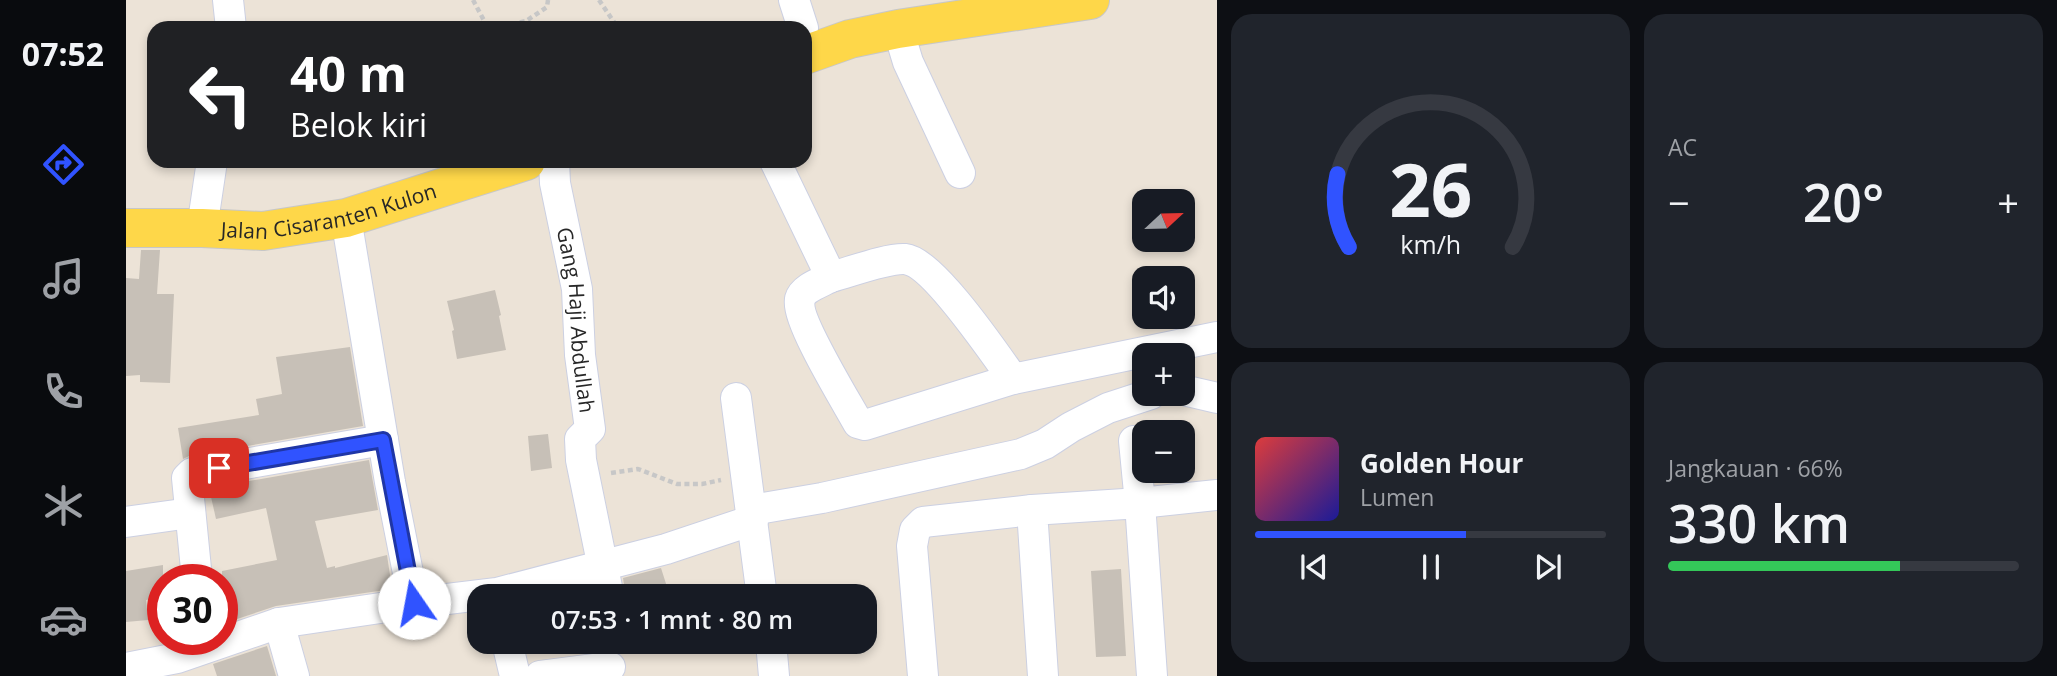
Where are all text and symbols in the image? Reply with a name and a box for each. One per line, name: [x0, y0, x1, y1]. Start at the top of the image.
text: 07:52: [22, 32, 104, 75]
text: 40 m: [290, 40, 407, 106]
icon: left: [175, 49, 266, 140]
text: Belok kiri: [290, 103, 427, 146]
text: AC: [1668, 131, 1697, 163]
text: 26: [1389, 139, 1472, 238]
icon: directions: [39, 140, 88, 189]
text: 20°: [1803, 166, 1884, 237]
street label: Jalan Cisaranten Kulon: [218, 176, 440, 245]
text: −: [1668, 176, 1690, 228]
text: +: [1997, 176, 2019, 228]
north arrow: [1132, 189, 1195, 252]
map controls: [1132, 189, 1195, 483]
street label: Gang Haji Abdullah: [551, 225, 602, 415]
text: km/h: [1400, 227, 1461, 261]
icon: music: [39, 254, 88, 303]
button: sound: [1132, 266, 1195, 329]
button: +: [1132, 343, 1195, 406]
icon: phone: [39, 367, 88, 416]
button: −: [1132, 420, 1195, 483]
pin: [189, 438, 249, 498]
text: Golden Hour: [1360, 445, 1523, 481]
icon: arrive: [200, 449, 238, 487]
text: Jangkauan · 66%: [1668, 452, 1843, 484]
icon: climate: [39, 481, 88, 530]
text: Lumen: [1360, 481, 1434, 513]
text: 330 km: [1668, 487, 1850, 558]
icon: previous: [1295, 548, 1333, 586]
icon: pause: [1412, 548, 1450, 586]
icon: next: [1529, 548, 1567, 586]
speed limit sign: 30: [147, 564, 238, 655]
position arrow: [377, 566, 451, 640]
icon: car: [39, 595, 88, 644]
text: 07:53 · 1 mnt · 80 m: [551, 601, 793, 637]

